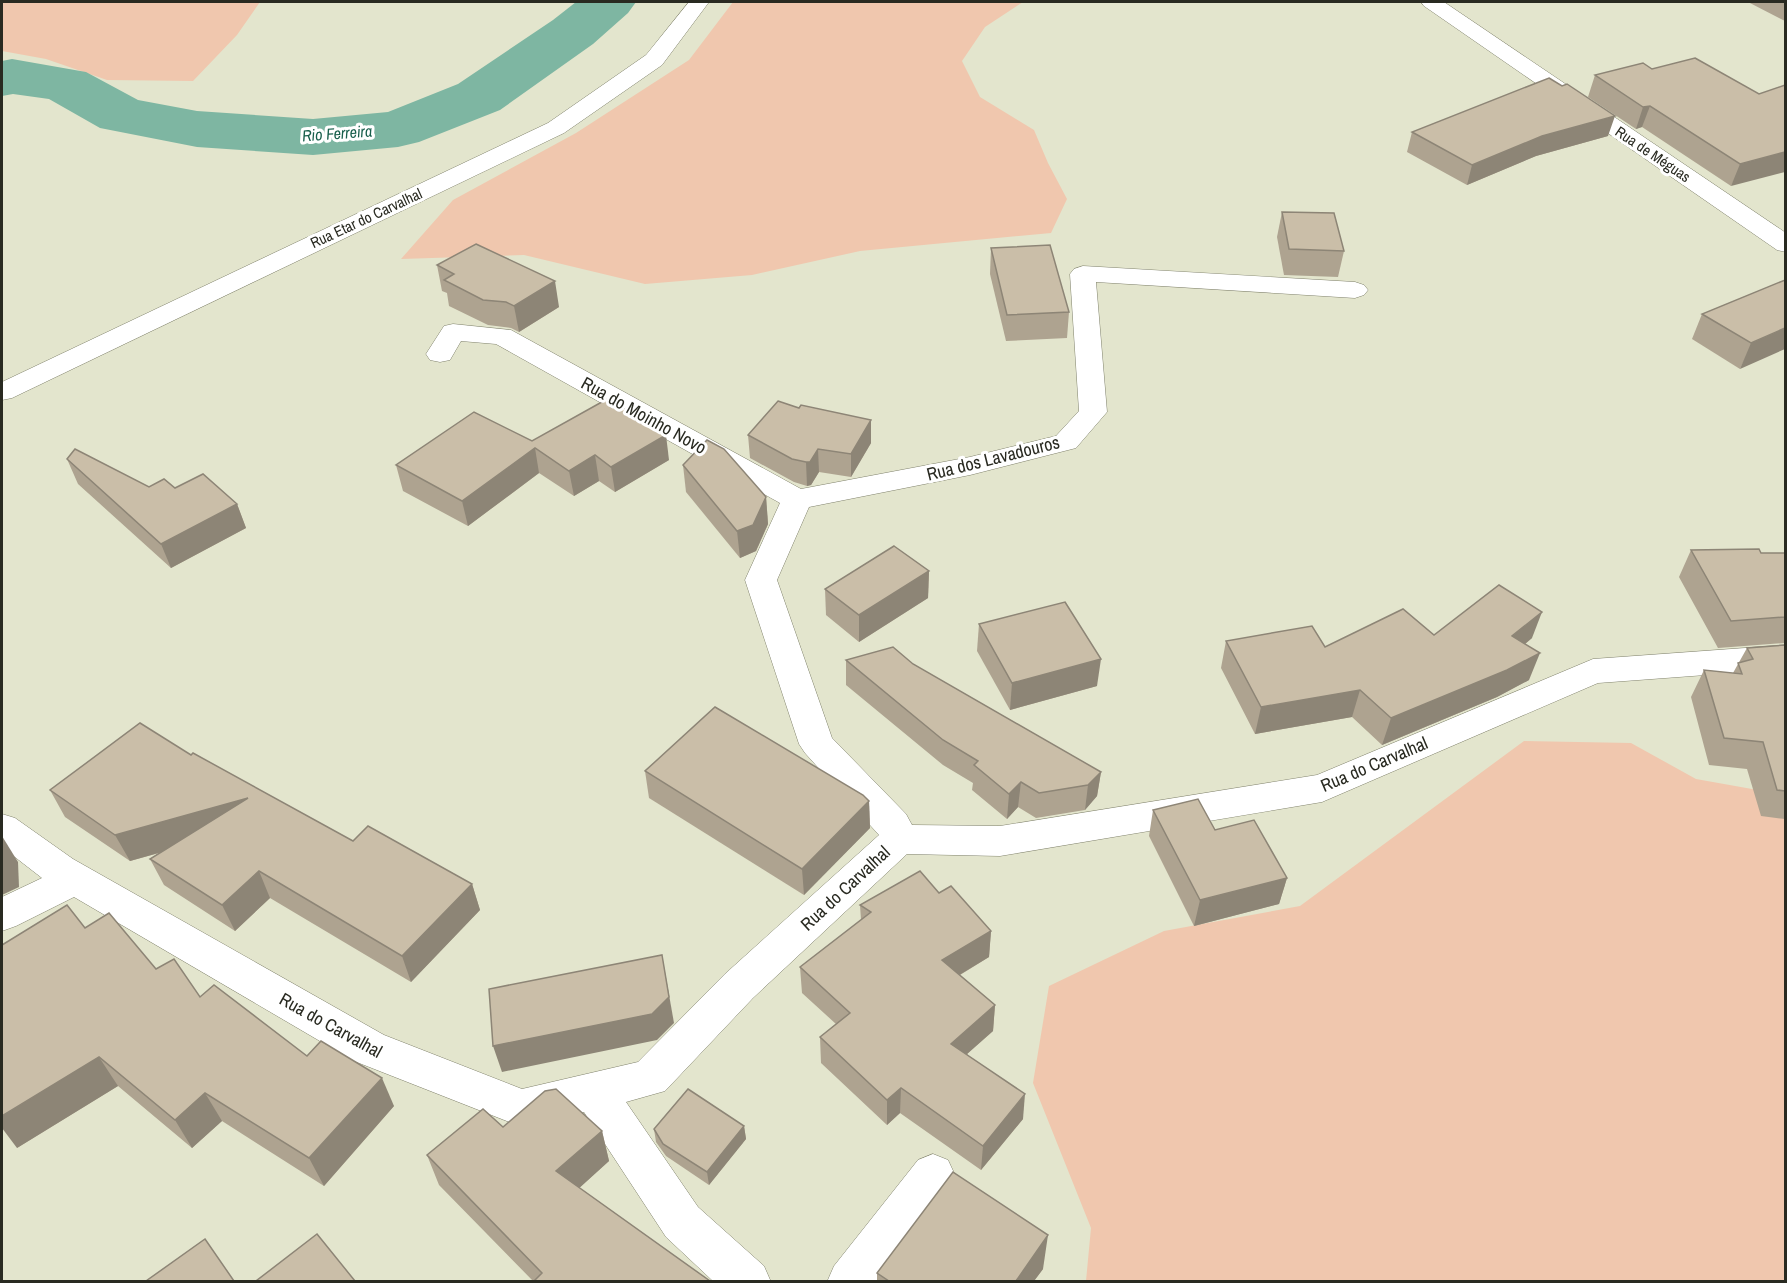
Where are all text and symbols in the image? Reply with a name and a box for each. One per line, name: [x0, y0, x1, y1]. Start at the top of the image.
water label: Rio Ferreira: [301, 120, 373, 146]
street label: Rua de Méguas: [1611, 121, 1695, 187]
street label: Rua Etar do Carvalhal: [307, 183, 425, 253]
street label: Rua do Moinho Novo: [577, 370, 711, 460]
street label: Rua dos Lavadouros: [924, 429, 1062, 487]
street label: Rua do Carvalhal: [1317, 730, 1431, 798]
street label: Rua do Carvalhal: [795, 840, 895, 936]
street label: Rua do Carvalhal: [275, 986, 387, 1064]

